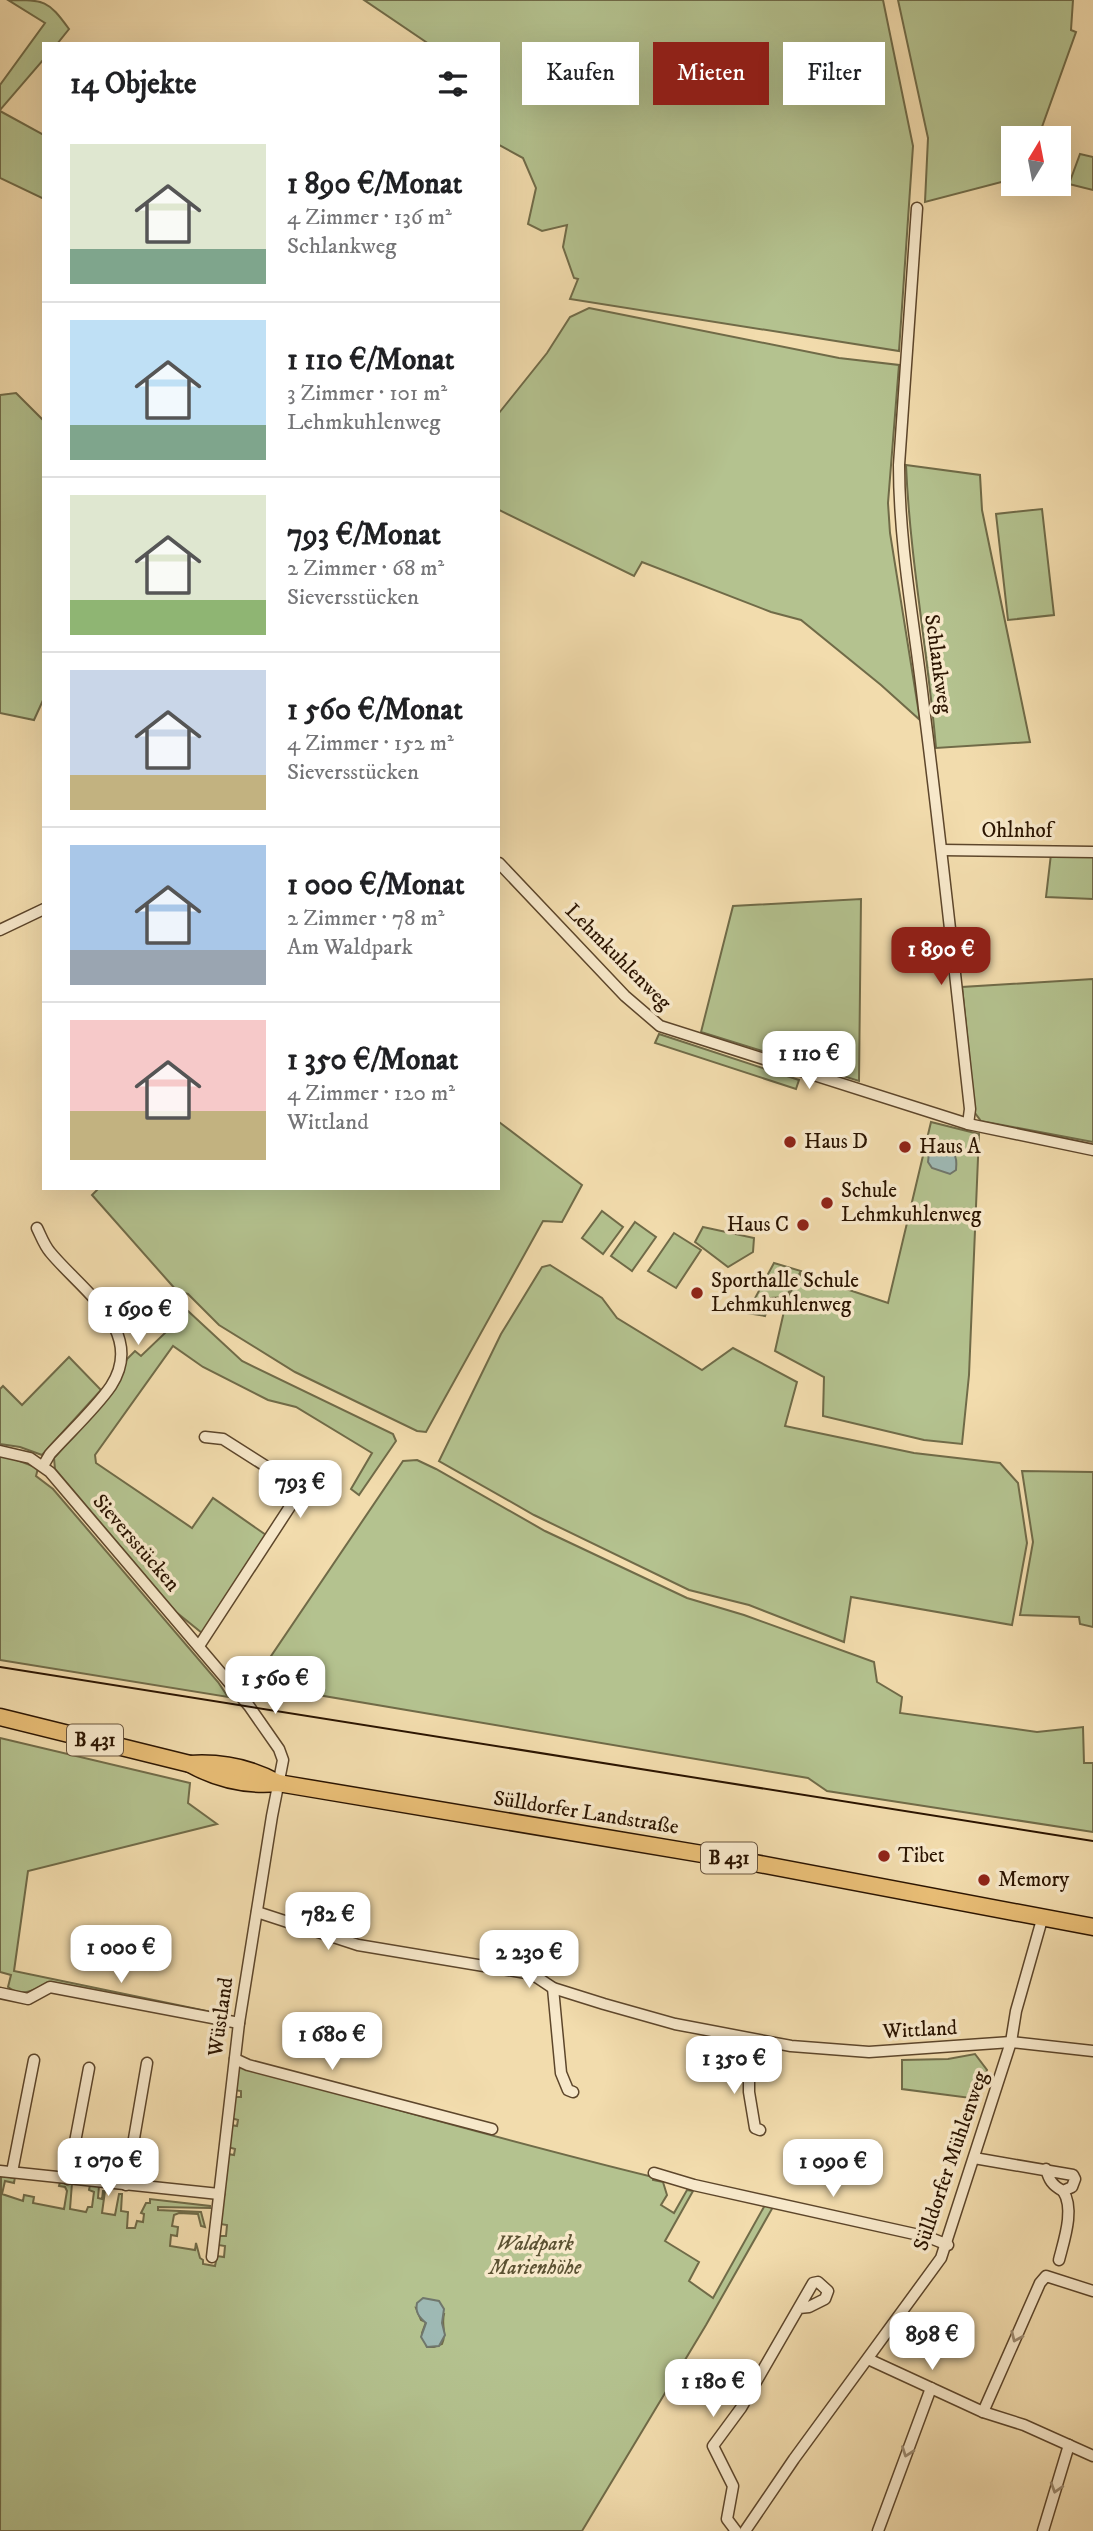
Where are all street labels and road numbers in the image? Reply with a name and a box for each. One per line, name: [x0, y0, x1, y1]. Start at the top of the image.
street label: Schlankweg: [918, 613, 958, 716]
street label: Ohlnhof: [982, 818, 1056, 844]
street label: Lehmkuhlenweg: [559, 898, 677, 1016]
street label: Sieversstücken: [87, 1489, 185, 1597]
road number: B 431: [67, 1724, 123, 1756]
street label: Sülldorfer Landstraße: [492, 1786, 681, 1841]
road number: B 431: [701, 1842, 757, 1874]
street label: Wüstland: [202, 1975, 239, 2059]
street label: Wittland: [881, 2015, 958, 2045]
street label: Sülldorfer Mühlenweg: [908, 2067, 994, 2254]

